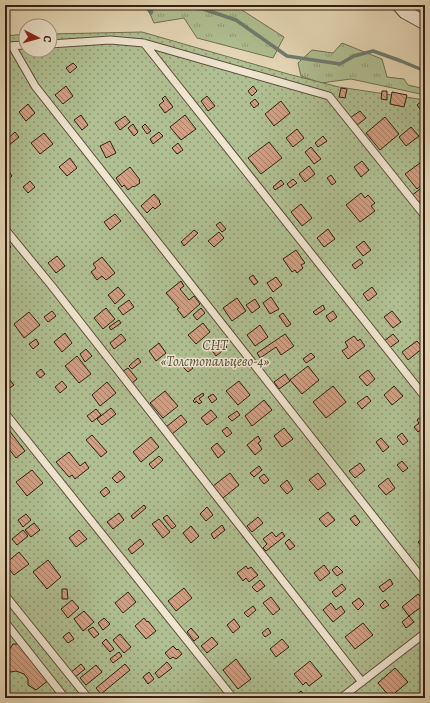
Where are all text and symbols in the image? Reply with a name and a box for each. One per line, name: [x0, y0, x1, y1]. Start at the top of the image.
north arrow: [18, 18, 58, 58]
text: С: [40, 35, 55, 43]
park label: СНТ «Толстопальцево-4»: [161, 336, 270, 371]

